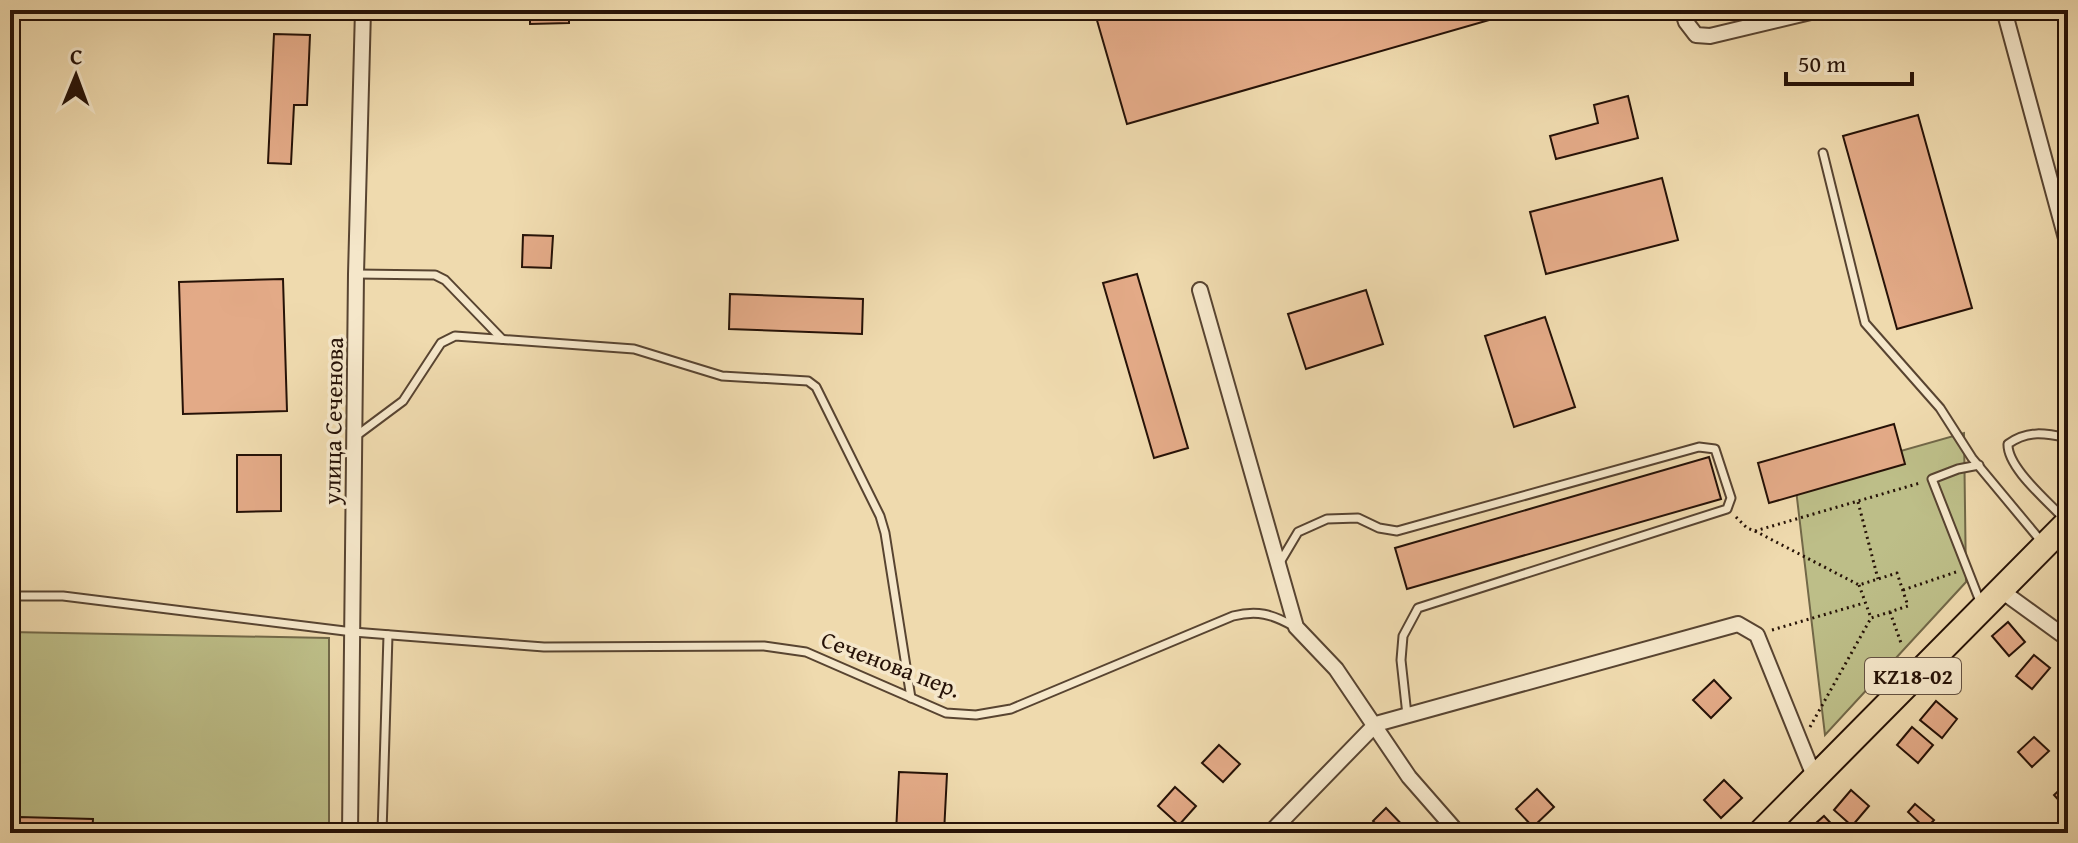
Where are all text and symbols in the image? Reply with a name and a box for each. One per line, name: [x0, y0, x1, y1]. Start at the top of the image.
north arrow: [36, 36, 116, 116]
scale bar: [1786, 36, 1912, 86]
text: С: [70, 40, 83, 72]
text: 50 m: [1798, 46, 1846, 81]
street label: улица Сеченова: [314, 336, 352, 506]
street label: Сеченова пер.: [816, 621, 966, 707]
road number: KZ18-02: [1865, 658, 1961, 694]

